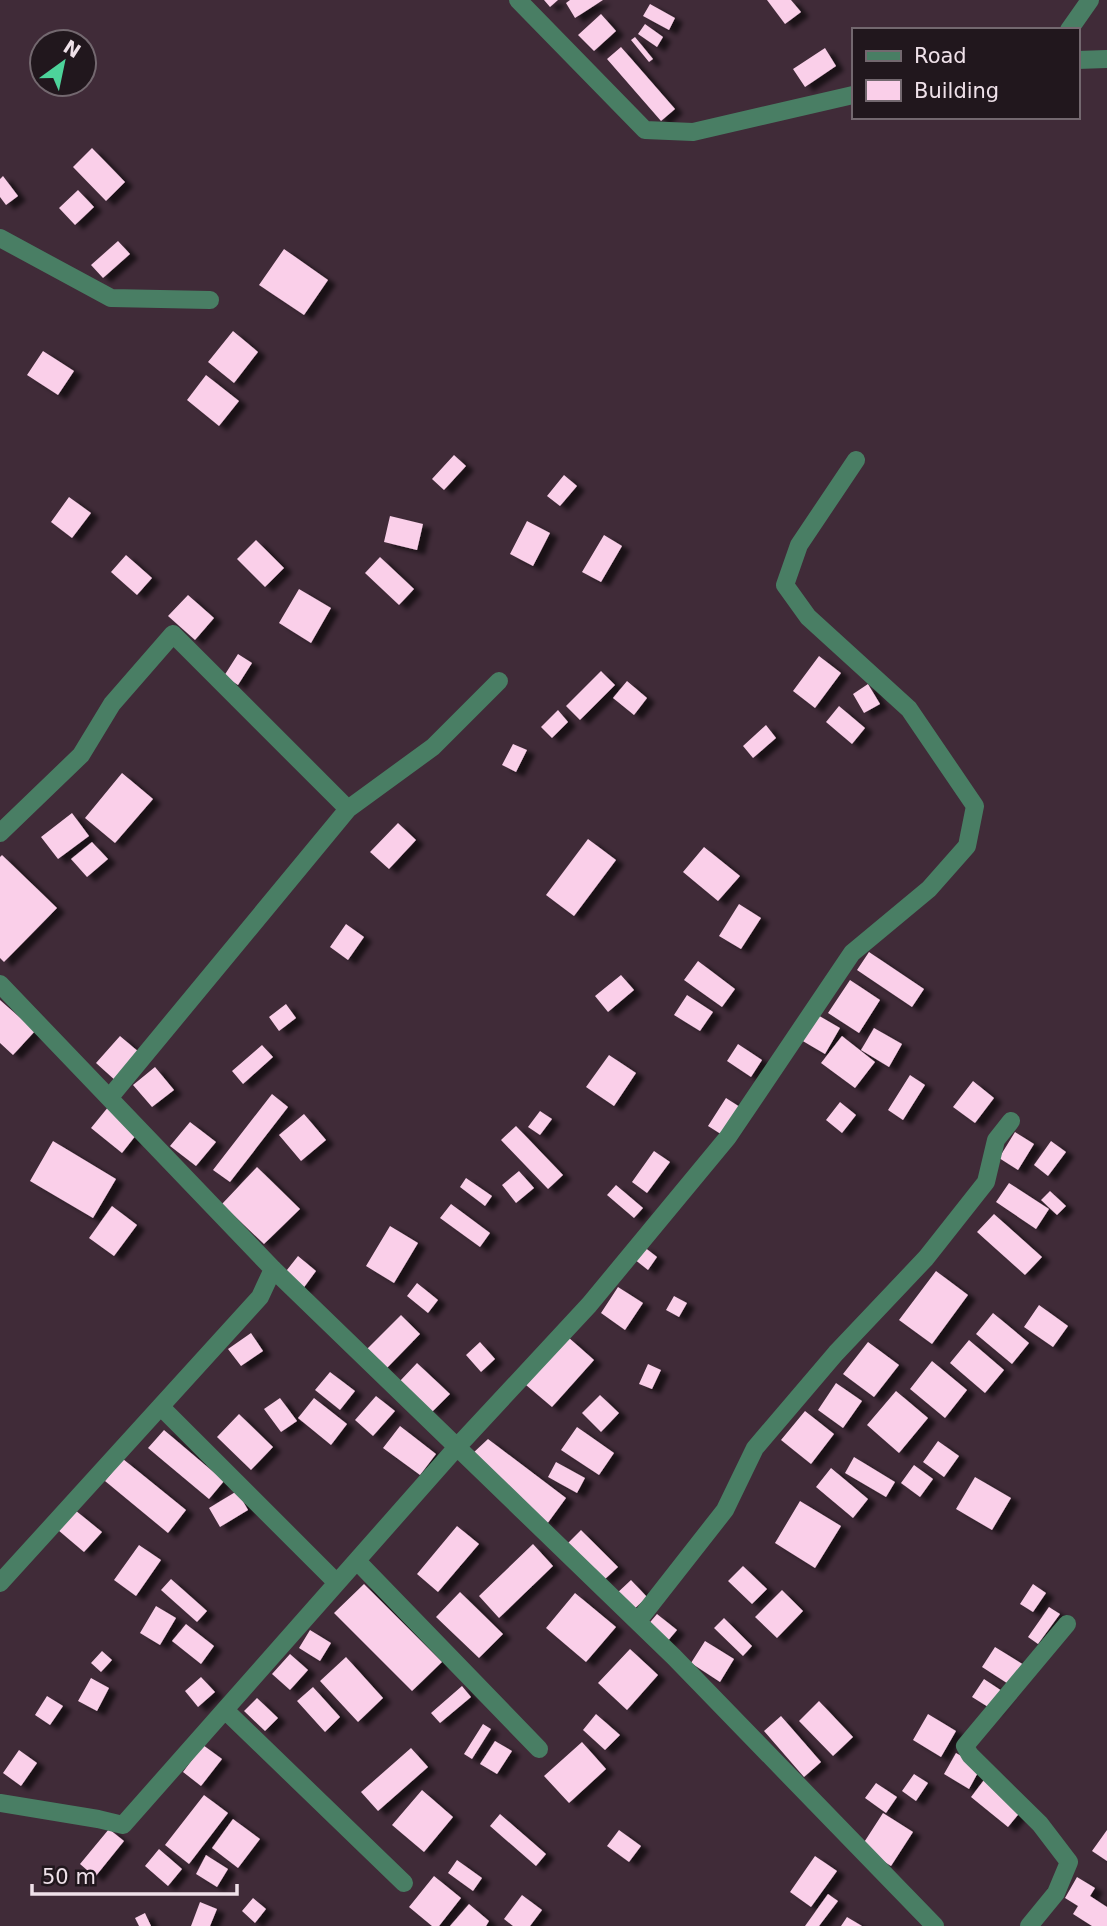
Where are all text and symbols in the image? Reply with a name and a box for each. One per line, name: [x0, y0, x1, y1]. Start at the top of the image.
north arrow: [28, 28, 98, 98]
legend: [852, 28, 1079, 119]
text: N: [60, 35, 85, 62]
text: Road: [914, 44, 967, 68]
text: Building: [914, 79, 999, 103]
scale bar: [32, 1853, 236, 1897]
text: 50 m: [42, 1865, 96, 1889]

